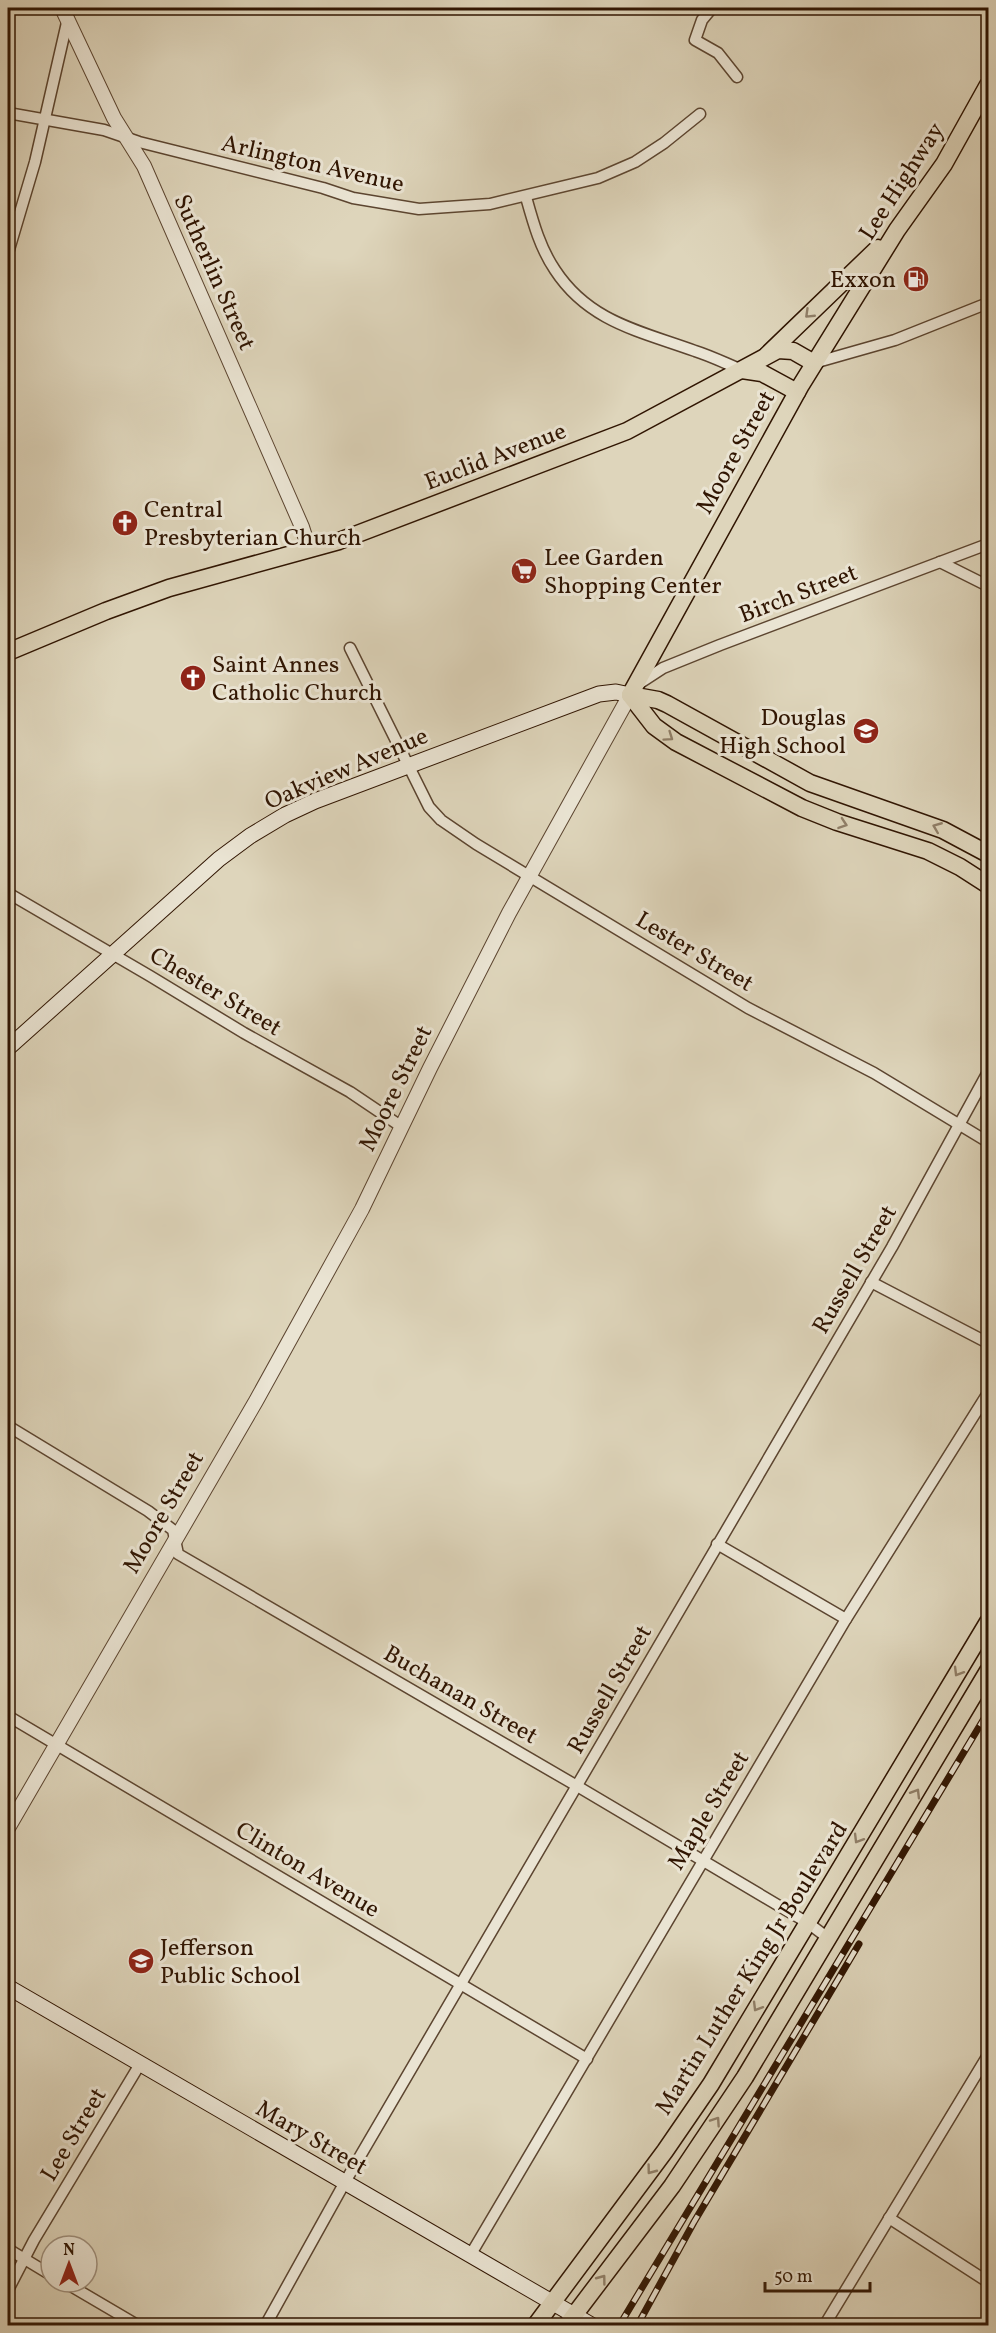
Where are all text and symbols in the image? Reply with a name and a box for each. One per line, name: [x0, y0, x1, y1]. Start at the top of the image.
street label: Lee Highway: [852, 116, 954, 248]
street label: Arlington Avenue: [218, 127, 407, 202]
street label: Sutherlin Street: [164, 189, 263, 356]
place label: Exxon: [830, 264, 896, 298]
fuel station icon: Exxon: [901, 264, 931, 294]
one-way arrow: [806, 307, 816, 318]
street label: Moore Street: [689, 385, 785, 521]
street label: Euclid Avenue: [420, 415, 572, 500]
place label: Central Presbyterian Church: [144, 494, 361, 556]
church icon: Central Presbyterian Church: [110, 508, 140, 538]
place label: Lee Garden Shopping Center: [544, 542, 721, 604]
supermarket icon: Lee Garden Shopping Center: [509, 556, 539, 586]
street label: Birch Street: [735, 557, 863, 633]
place label: Saint Annes Catholic Church: [212, 649, 382, 711]
church icon: Saint Annes Catholic Church: [178, 663, 208, 693]
place label: Douglas High School: [719, 702, 846, 764]
school or university icon: Douglas High School: [851, 716, 881, 746]
street label: Oakview Avenue: [260, 720, 434, 820]
one-way arrow: [663, 730, 674, 741]
one-way arrow: [838, 816, 848, 829]
one-way arrow: [932, 822, 942, 835]
street label: Lester Street: [628, 904, 759, 1001]
street label: Chester Street: [142, 940, 288, 1046]
street label: Moore Street: [352, 1020, 442, 1158]
street label: Russell Street: [805, 1199, 906, 1341]
street label: Moore Street: [116, 1445, 214, 1581]
street label: Russell Street: [560, 1619, 661, 1761]
street label: Buchanan Street: [377, 1638, 543, 1754]
one-way arrow: [954, 1666, 966, 1676]
street label: Maple Street: [661, 1745, 759, 1877]
one-way arrow: [909, 1789, 921, 1799]
street label: Clinton Avenue: [228, 1814, 386, 1927]
street label: Martin Luther King Jr Boulevard: [648, 1816, 857, 2122]
one-way arrow: [853, 1833, 865, 1843]
place label: Jefferson Public School: [160, 1932, 300, 1994]
school or university icon: Jefferson Public School: [126, 1946, 156, 1976]
one-way arrow: [753, 2001, 765, 2011]
street label: Lee Street: [33, 2082, 116, 2188]
street label: Mary Street: [249, 2093, 373, 2185]
one-way arrow: [708, 2116, 719, 2127]
one-way arrow: [647, 2163, 658, 2174]
north arrow: [39, 2234, 99, 2294]
text: N: [63, 2240, 75, 2262]
scale bar: [765, 2255, 870, 2293]
text: 50 m: [774, 2265, 813, 2290]
one-way arrow: [594, 2274, 605, 2285]

